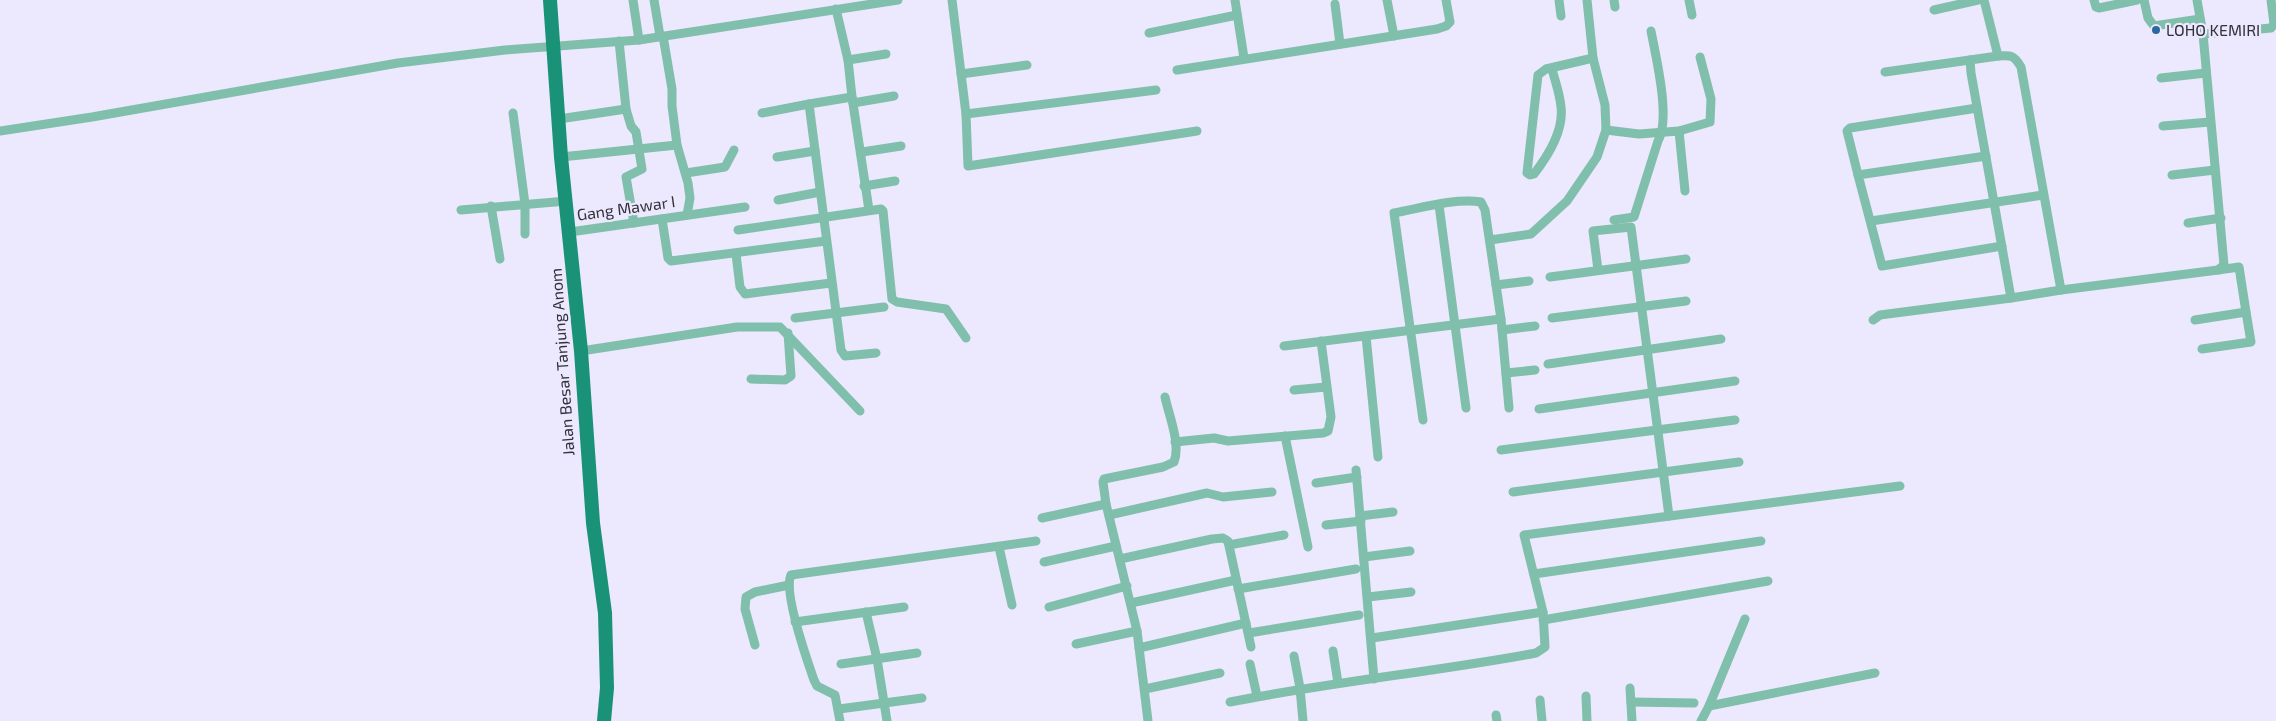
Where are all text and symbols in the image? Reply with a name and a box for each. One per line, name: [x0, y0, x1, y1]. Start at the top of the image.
place label: LOHO KEMIRI: [2166, 20, 2260, 39]
marker: LOHO KEMIRI: [2150, 24, 2162, 36]
street label: Gang Mawar I: [575, 191, 676, 224]
street label: Jalan Besar Tanjung Anom: [545, 267, 579, 457]

